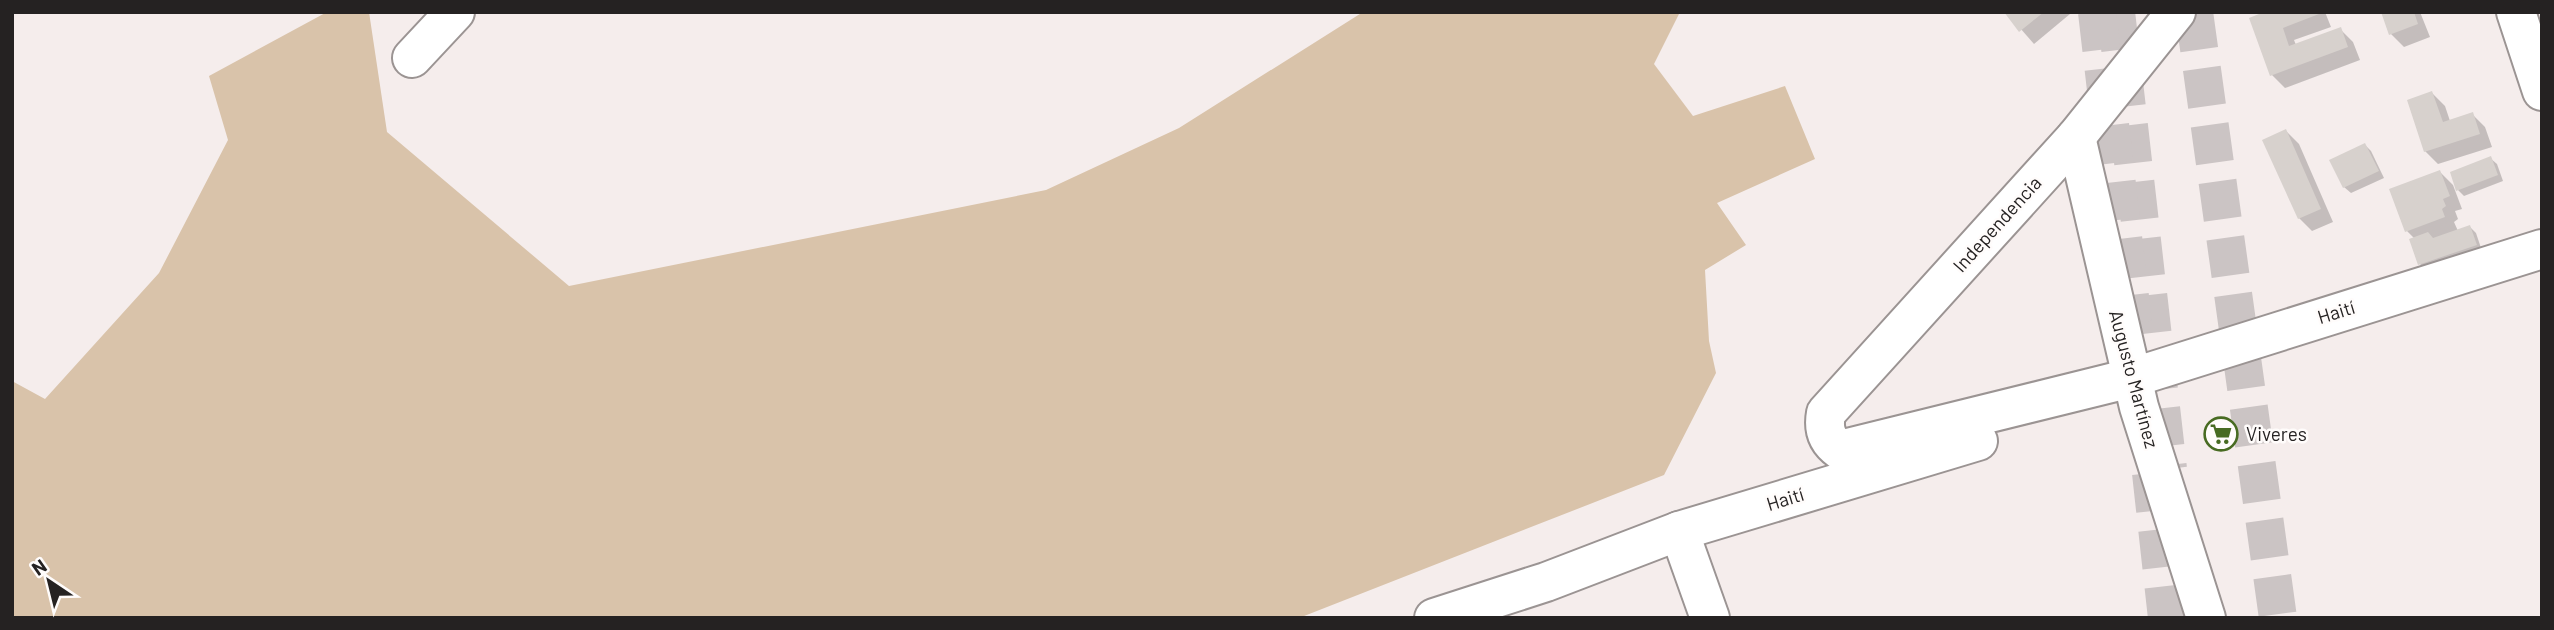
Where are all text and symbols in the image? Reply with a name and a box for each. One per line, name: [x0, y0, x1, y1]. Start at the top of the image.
street label: Independencia: [1948, 171, 2046, 276]
street label: Haití: [2314, 295, 2357, 328]
street label: Augusto Martínez: [2105, 307, 2164, 450]
supermarket icon: Viveres: [2202, 415, 2240, 453]
place label: Viveres: [2246, 422, 2307, 445]
street label: Haití: [1763, 482, 1806, 515]
north arrow: [14, 546, 84, 616]
text: N: [27, 554, 51, 580]

